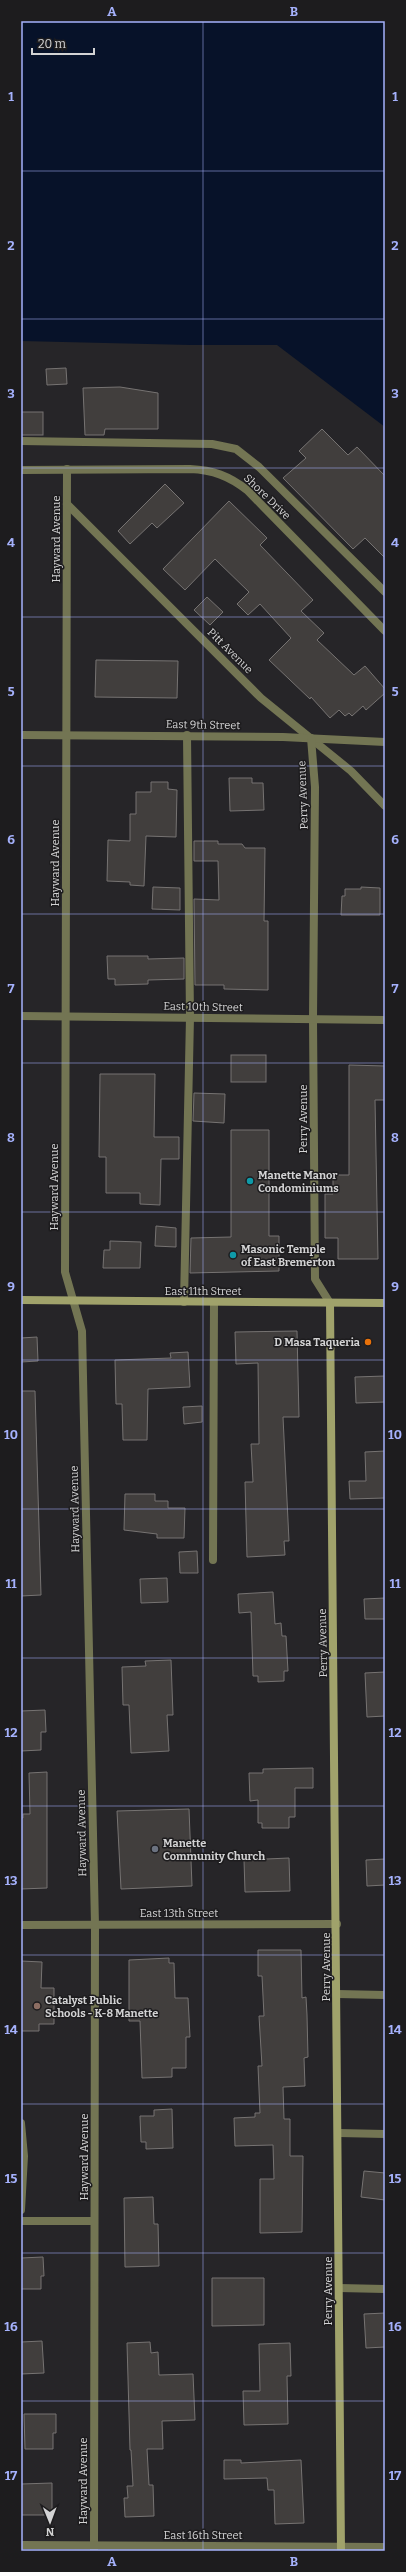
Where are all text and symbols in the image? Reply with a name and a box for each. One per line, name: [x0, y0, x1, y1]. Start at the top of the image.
text: A: [107, 4, 117, 19]
text: B: [290, 4, 298, 19]
scale bar: [32, 30, 94, 56]
text: 20 m: [38, 37, 67, 51]
text: 1: [8, 89, 14, 104]
text: 1: [392, 89, 398, 104]
text: 2: [7, 238, 15, 253]
text: 2: [391, 238, 399, 253]
text: 3: [7, 386, 15, 401]
text: 3: [391, 386, 399, 401]
street label: Shore Drive: [241, 472, 293, 522]
street label: Hayward Avenue: [50, 496, 63, 582]
text: 4: [7, 535, 15, 550]
text: 4: [391, 535, 399, 550]
street label: Pitt Avenue: [205, 626, 255, 676]
text: 5: [7, 684, 15, 699]
text: 5: [391, 684, 399, 699]
street label: East 9th Street: [166, 718, 240, 732]
street label: Perry Avenue: [295, 760, 311, 830]
street label: Hayward Avenue: [49, 820, 62, 906]
text: 6: [7, 832, 15, 847]
text: 6: [391, 832, 399, 847]
text: 7: [8, 981, 15, 996]
text: 7: [392, 981, 399, 996]
street label: East 10th Street: [163, 1000, 243, 1014]
street label: Perry Avenue: [297, 1085, 310, 1153]
text: 8: [7, 1130, 15, 1145]
text: 8: [391, 1130, 399, 1145]
street label: Hayward Avenue: [48, 1144, 61, 1230]
place label: Manette Manor Condominiums: [258, 1169, 339, 1195]
marker: Manette Manor Condominiums: [245, 1176, 255, 1186]
place label: Masonic Temple of East Bremerton: [241, 1243, 335, 1269]
marker: Masonic Temple of East Bremerton: [228, 1250, 238, 1260]
text: 9: [7, 1279, 15, 1294]
text: 9: [391, 1279, 399, 1294]
street label: East 11th Street: [165, 1285, 242, 1298]
place label: D Masa Taqueria: [274, 1336, 361, 1349]
marker: D Masa Taqueria: [363, 1337, 373, 1347]
text: 10: [4, 1427, 18, 1442]
text: 10: [388, 1427, 402, 1442]
street label: Hayward Avenue: [68, 1465, 82, 1553]
text: 11: [5, 1576, 17, 1591]
text: 11: [389, 1576, 401, 1591]
street label: Perry Avenue: [316, 1608, 330, 1678]
text: 12: [5, 1725, 17, 1740]
text: 12: [389, 1725, 401, 1740]
street label: Hayward Avenue: [75, 1789, 89, 1877]
place label: Manette Community Church: [163, 1837, 265, 1863]
marker: Manette Community Church: [150, 1844, 160, 1854]
text: 13: [4, 1873, 18, 1888]
text: 13: [388, 1873, 402, 1888]
street label: East 13th Street: [140, 1907, 218, 1920]
street label: Perry Avenue: [320, 1933, 333, 2001]
place label: Catalyst Public Schools - K-8 Manette: [45, 1994, 158, 2020]
marker: Catalyst Public Schools - K-8 Manette: [32, 2001, 42, 2011]
text: 14: [4, 2022, 18, 2037]
text: 14: [388, 2022, 402, 2037]
street label: Hayward Avenue: [78, 2114, 91, 2200]
text: 15: [5, 2171, 17, 2186]
text: 15: [389, 2171, 401, 2186]
street label: Perry Avenue: [322, 2257, 335, 2325]
text: 16: [4, 2319, 18, 2334]
text: 16: [388, 2319, 402, 2334]
street label: Hayward Avenue: [77, 2438, 90, 2524]
text: 17: [5, 2468, 17, 2483]
text: 17: [389, 2468, 401, 2483]
north arrow: [30, 2502, 70, 2542]
text: N: [45, 2525, 55, 2538]
street label: East 16th Street: [164, 2529, 243, 2542]
text: A: [107, 2554, 117, 2569]
text: B: [290, 2554, 298, 2569]

